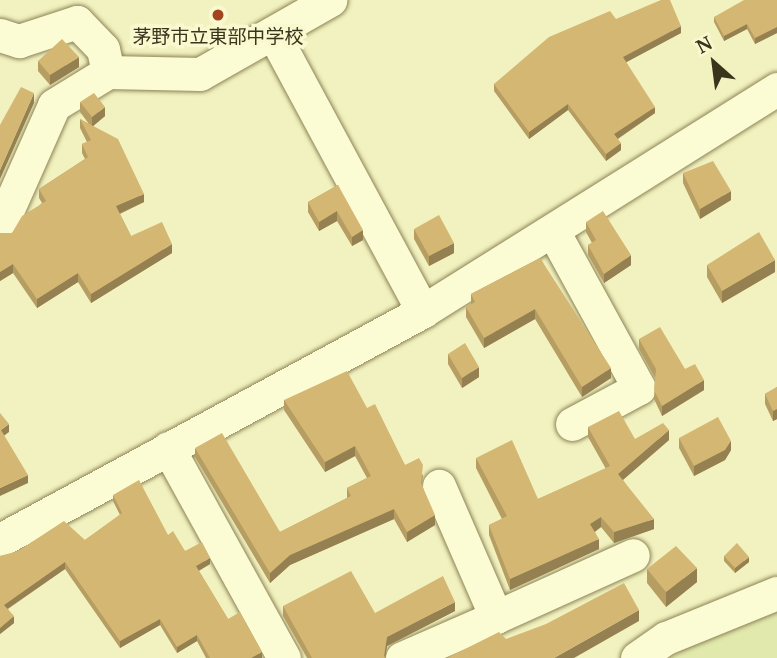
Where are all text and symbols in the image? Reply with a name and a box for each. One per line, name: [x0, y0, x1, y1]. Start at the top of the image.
marker: 茅野市立東部中学校: [210, 7, 226, 23]
place label: 茅野市立東部中学校: [133, 26, 303, 48]
north arrow: [679, 28, 749, 98]
text: N: [691, 29, 717, 59]

